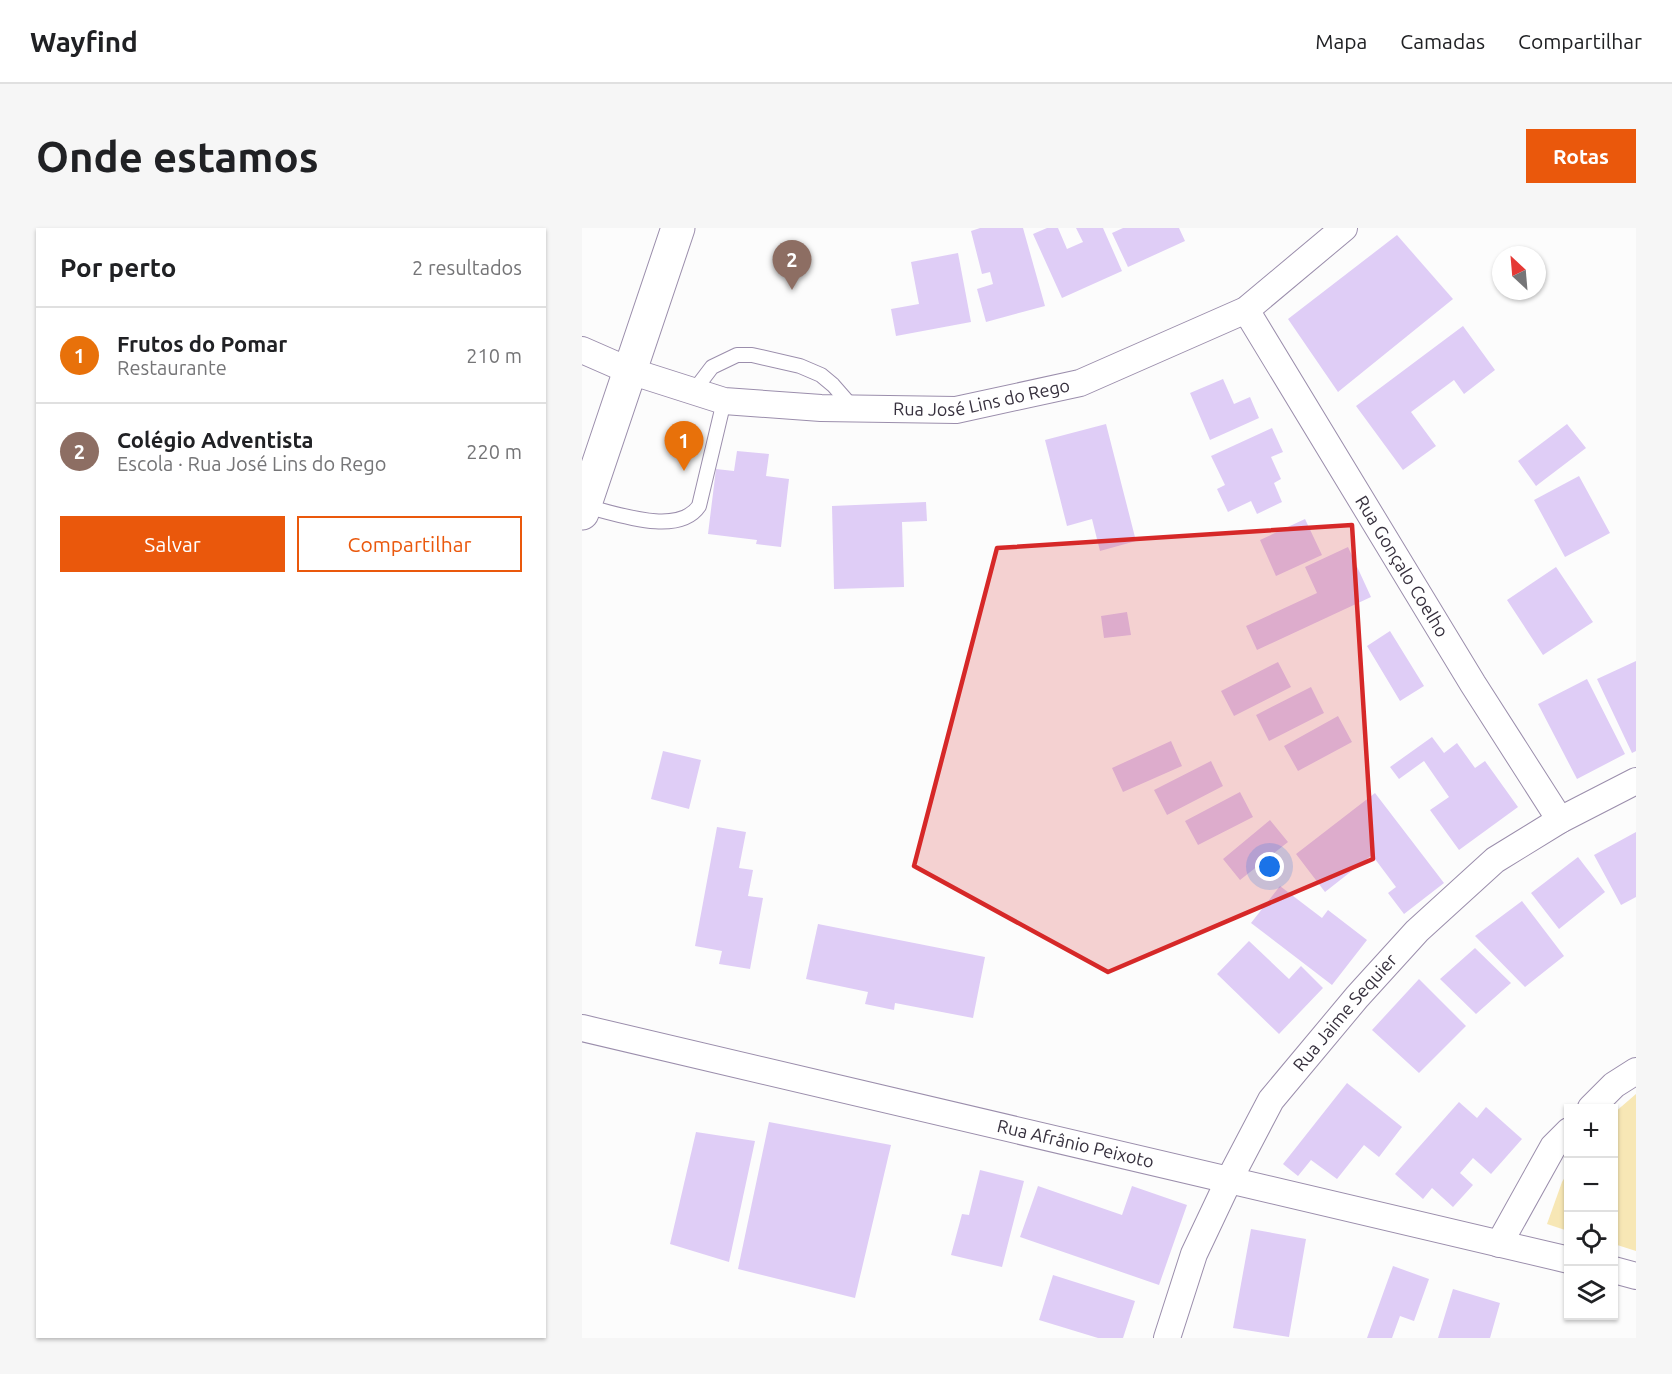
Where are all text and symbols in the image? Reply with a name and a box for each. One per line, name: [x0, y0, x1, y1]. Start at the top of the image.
text: Wayfind: [30, 26, 138, 57]
text: Mapa: [1315, 29, 1367, 53]
text: Camadas: [1400, 29, 1485, 53]
text: Compartilhar: [1518, 29, 1642, 53]
button: Rotas: [1526, 129, 1636, 183]
text: Onde estamos: [36, 133, 319, 180]
pin: 2: [772, 241, 812, 290]
north arrow: [1492, 246, 1546, 300]
text: Por perto: [60, 253, 176, 282]
text: 2 resultados: [412, 256, 522, 279]
text: Frutos do Pomar: [117, 331, 287, 356]
text: 1: [74, 344, 85, 367]
text: 210 m: [466, 344, 522, 367]
text: Restaurante: [117, 356, 227, 379]
street label: Rua José Lins do Rego: [893, 375, 1071, 419]
pin: 1: [664, 422, 704, 471]
text: Colégio Adventista: [117, 427, 314, 452]
text: 2: [74, 440, 85, 463]
text: 220 m: [466, 440, 522, 463]
text: Escola · Rua José Lins do Rego: [117, 452, 386, 475]
street label: Rua Gonçalo Coelho: [1352, 492, 1453, 640]
button: Salvar: [60, 516, 285, 572]
button: Compartilhar: [297, 516, 522, 572]
your location: [1255, 852, 1284, 881]
street label: Rua Jaime Sequier: [1288, 949, 1400, 1075]
map controls: [1564, 1104, 1618, 1320]
button: +: [1564, 1104, 1618, 1158]
street label: Rua Afrânio Peixoto: [995, 1115, 1156, 1171]
button: −: [1564, 1158, 1618, 1212]
button: locate: [1564, 1212, 1618, 1266]
button: layers: [1564, 1266, 1618, 1320]

